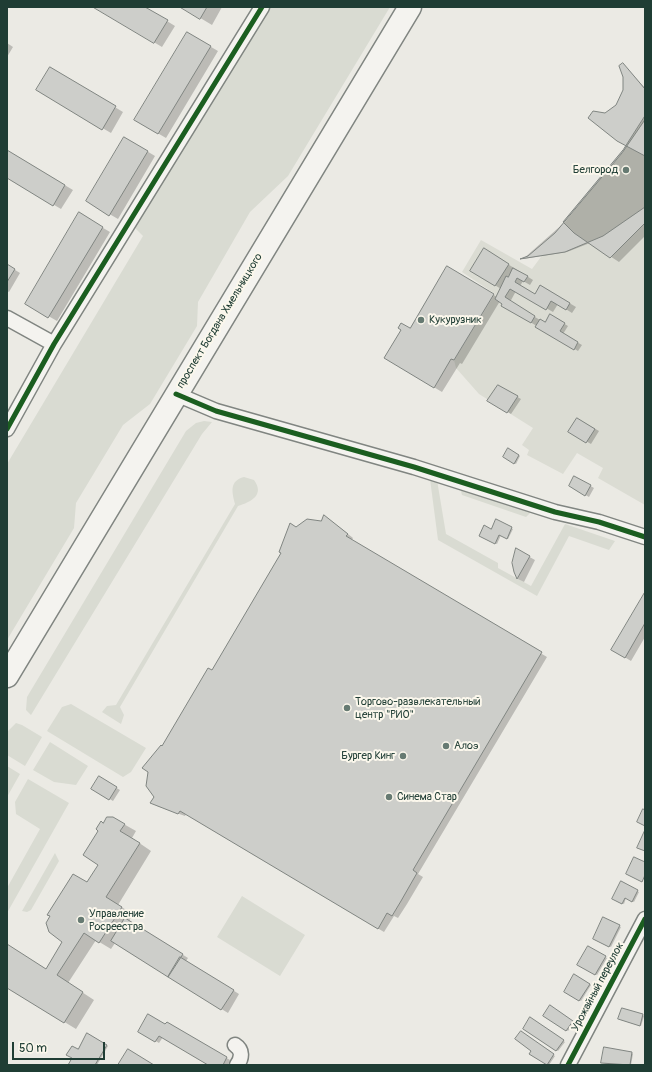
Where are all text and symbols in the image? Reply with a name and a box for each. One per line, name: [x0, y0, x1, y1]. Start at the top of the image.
place label: Белгород: [573, 163, 618, 177]
marker: Белгород: [621, 165, 631, 175]
street label: проспект Богдана Хмельницкого: [174, 251, 266, 391]
place label: Кукурузник: [429, 313, 482, 327]
marker: Кукурузник: [416, 315, 426, 325]
place label: Торгово-развлекательный центр "РИО": [355, 695, 481, 721]
marker: Торгово-развлекательный центр "РИО": [342, 703, 352, 713]
place label: Алоэ: [454, 739, 479, 753]
marker: Алоэ: [441, 741, 451, 751]
place label: Бургер Кинг: [341, 749, 395, 763]
marker: Бургер Кинг: [398, 751, 408, 761]
place label: Синема Стар: [397, 790, 457, 804]
marker: Синема Стар: [384, 792, 394, 802]
place label: Управление Росреестра: [89, 907, 144, 933]
marker: Управление Росреестра: [76, 915, 86, 925]
street label: Урожайный переулок: [569, 940, 627, 1034]
scale bar: [14, 1034, 107, 1060]
text: 50 m: [19, 1041, 47, 1056]

